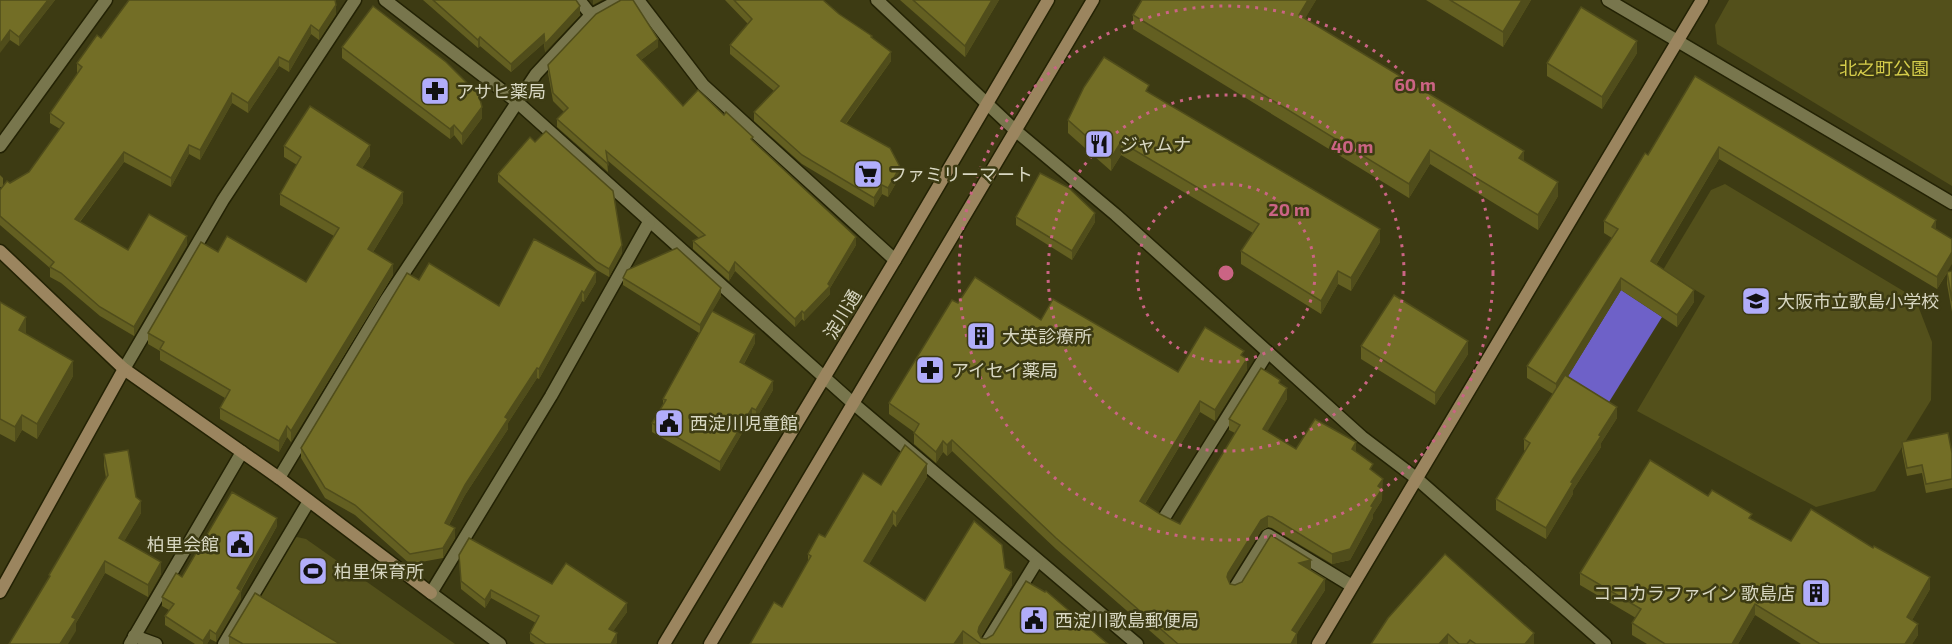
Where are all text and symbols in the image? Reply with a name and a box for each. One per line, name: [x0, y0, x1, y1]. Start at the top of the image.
park label: 北之町公園: [1839, 57, 1929, 79]
text: 60 m: [1394, 73, 1436, 95]
pharmacy icon: アサヒ薬局: [419, 75, 451, 107]
place label: アサヒ薬局: [456, 80, 546, 102]
restaurant icon: ジャムナ: [1083, 128, 1115, 160]
place label: ジャムナ: [1120, 133, 1191, 155]
text: 40 m: [1331, 135, 1373, 157]
supermarket icon: ファミリーマート: [852, 158, 884, 190]
place label: ファミリーマート: [889, 163, 1033, 185]
text: 20 m: [1268, 198, 1310, 220]
centre of rings: [1216, 263, 1236, 283]
street label: 淀川通: [819, 285, 865, 343]
school or university icon: 大阪市立歌島小学校: [1740, 285, 1772, 317]
place label: 大阪市立歌島小学校: [1777, 290, 1939, 312]
building icon: 大英診療所: [965, 320, 997, 352]
place label: 大英診療所: [1002, 325, 1092, 347]
pharmacy icon: アイセイ薬局: [914, 354, 946, 386]
place label: アイセイ薬局: [951, 359, 1058, 381]
public building icon: 西淀川児童館: [653, 407, 685, 439]
place label: 西淀川児童館: [690, 412, 798, 434]
public building icon: 柏里会館: [224, 528, 256, 560]
place label: 柏里会館: [147, 533, 219, 555]
sports icon: 柏里保育所: [297, 555, 329, 587]
place label: 柏里保育所: [334, 560, 424, 582]
building icon: ココカラファイン 歌島店: [1800, 577, 1832, 609]
place label: ココカラファイン 歌島店: [1593, 582, 1795, 604]
public building icon: 西淀川歌島郵便局: [1018, 604, 1050, 636]
place label: 西淀川歌島郵便局: [1055, 609, 1199, 631]

